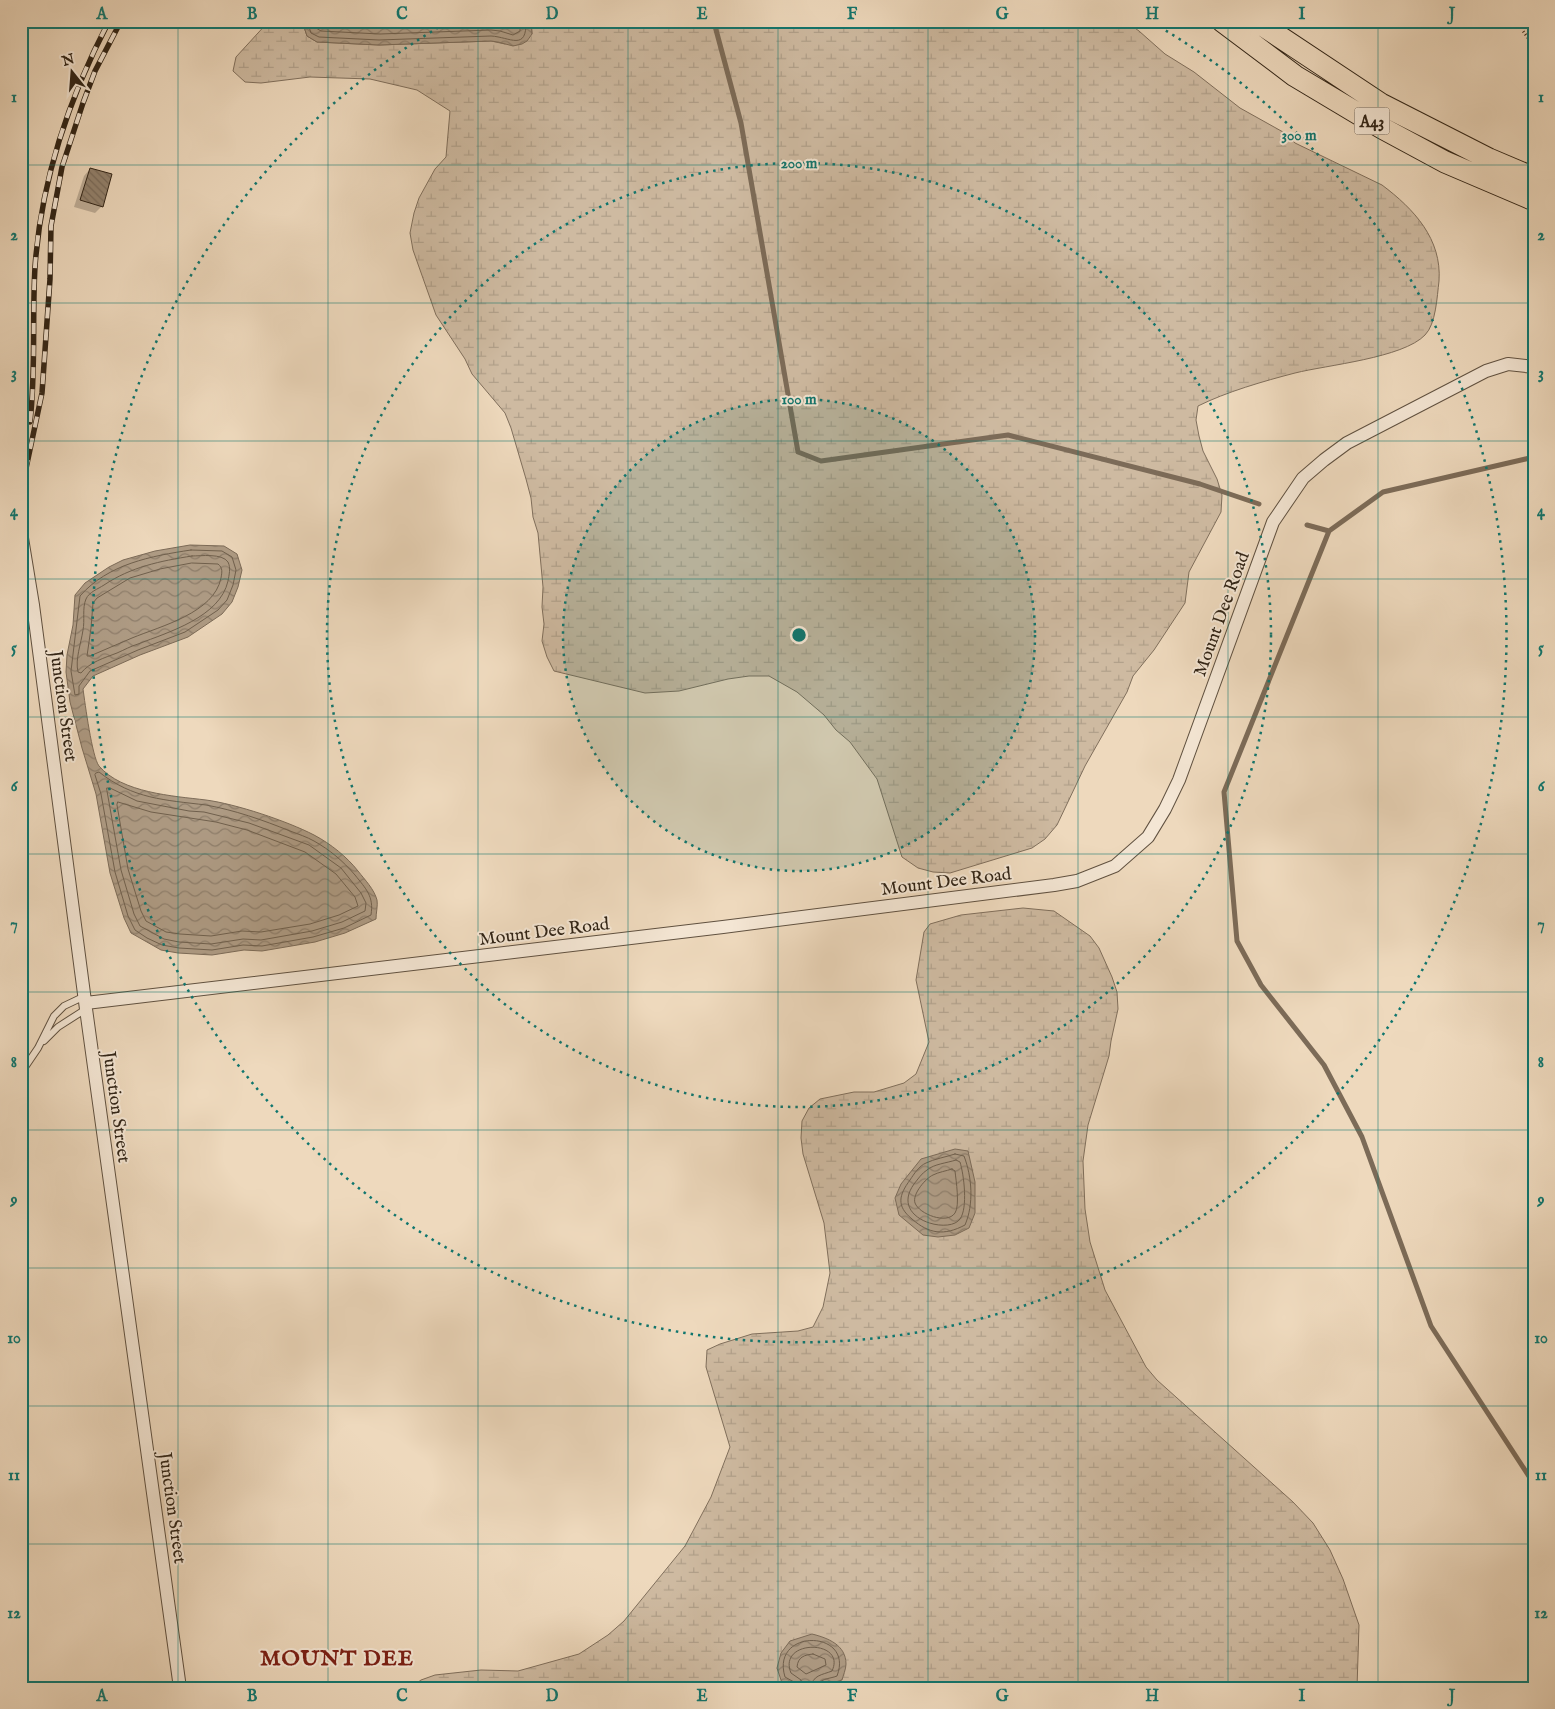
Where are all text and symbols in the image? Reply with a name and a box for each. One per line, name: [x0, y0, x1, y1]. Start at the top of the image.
text: A: [96, 5, 109, 25]
text: B: [247, 5, 258, 25]
text: C: [396, 5, 408, 25]
text: D: [546, 5, 559, 25]
text: E: [696, 5, 708, 25]
text: F: [847, 5, 858, 25]
text: G: [996, 5, 1009, 25]
text: H: [1145, 5, 1159, 25]
text: I: [1299, 5, 1306, 25]
text: J: [1447, 5, 1456, 25]
north arrow: [48, 48, 98, 98]
text: N: [59, 50, 77, 71]
text: 1: [11, 88, 17, 108]
text: 1: [1538, 88, 1544, 108]
road number: A43: [1354, 108, 1390, 134]
text: 300 m: [1281, 126, 1317, 145]
text: 200 m: [781, 154, 818, 173]
text: 2: [10, 226, 18, 246]
text: 2: [1537, 226, 1545, 246]
text: 3: [11, 364, 17, 384]
text: 3: [1538, 364, 1544, 384]
text: 100 m: [781, 390, 817, 409]
text: 4: [10, 502, 19, 522]
text: 4: [1537, 502, 1546, 522]
street label: Mount Dee Road: [1189, 549, 1256, 680]
centre of rings: [790, 626, 808, 644]
text: 5: [11, 639, 17, 659]
text: 5: [1538, 639, 1544, 659]
street label: Junction Street: [43, 647, 82, 763]
text: 6: [11, 777, 19, 797]
text: 6: [1538, 777, 1546, 797]
street label: Mount Dee Road: [880, 863, 1013, 902]
street label: Mount Dee Road: [478, 913, 611, 952]
text: 7: [10, 915, 18, 935]
text: 7: [1537, 915, 1545, 935]
street label: Junction Street: [96, 1048, 135, 1164]
text: 8: [11, 1053, 17, 1073]
text: 8: [1538, 1053, 1544, 1073]
text: 9: [10, 1191, 18, 1211]
text: 9: [1537, 1191, 1545, 1211]
text: 10: [7, 1329, 21, 1349]
text: 10: [1534, 1329, 1548, 1349]
street label: Junction Street: [152, 1449, 191, 1565]
text: 11: [8, 1466, 20, 1486]
text: 11: [1535, 1466, 1547, 1486]
text: 12: [7, 1604, 21, 1624]
text: 12: [1534, 1604, 1548, 1624]
district label: MOUNT DEE: [260, 1645, 414, 1673]
text: A: [96, 1687, 109, 1707]
text: B: [247, 1687, 258, 1707]
text: C: [396, 1687, 408, 1707]
text: D: [546, 1687, 559, 1707]
text: E: [696, 1687, 708, 1707]
text: F: [847, 1687, 858, 1707]
text: G: [996, 1687, 1009, 1707]
text: H: [1145, 1687, 1159, 1707]
text: I: [1299, 1687, 1306, 1707]
text: J: [1447, 1687, 1456, 1707]

